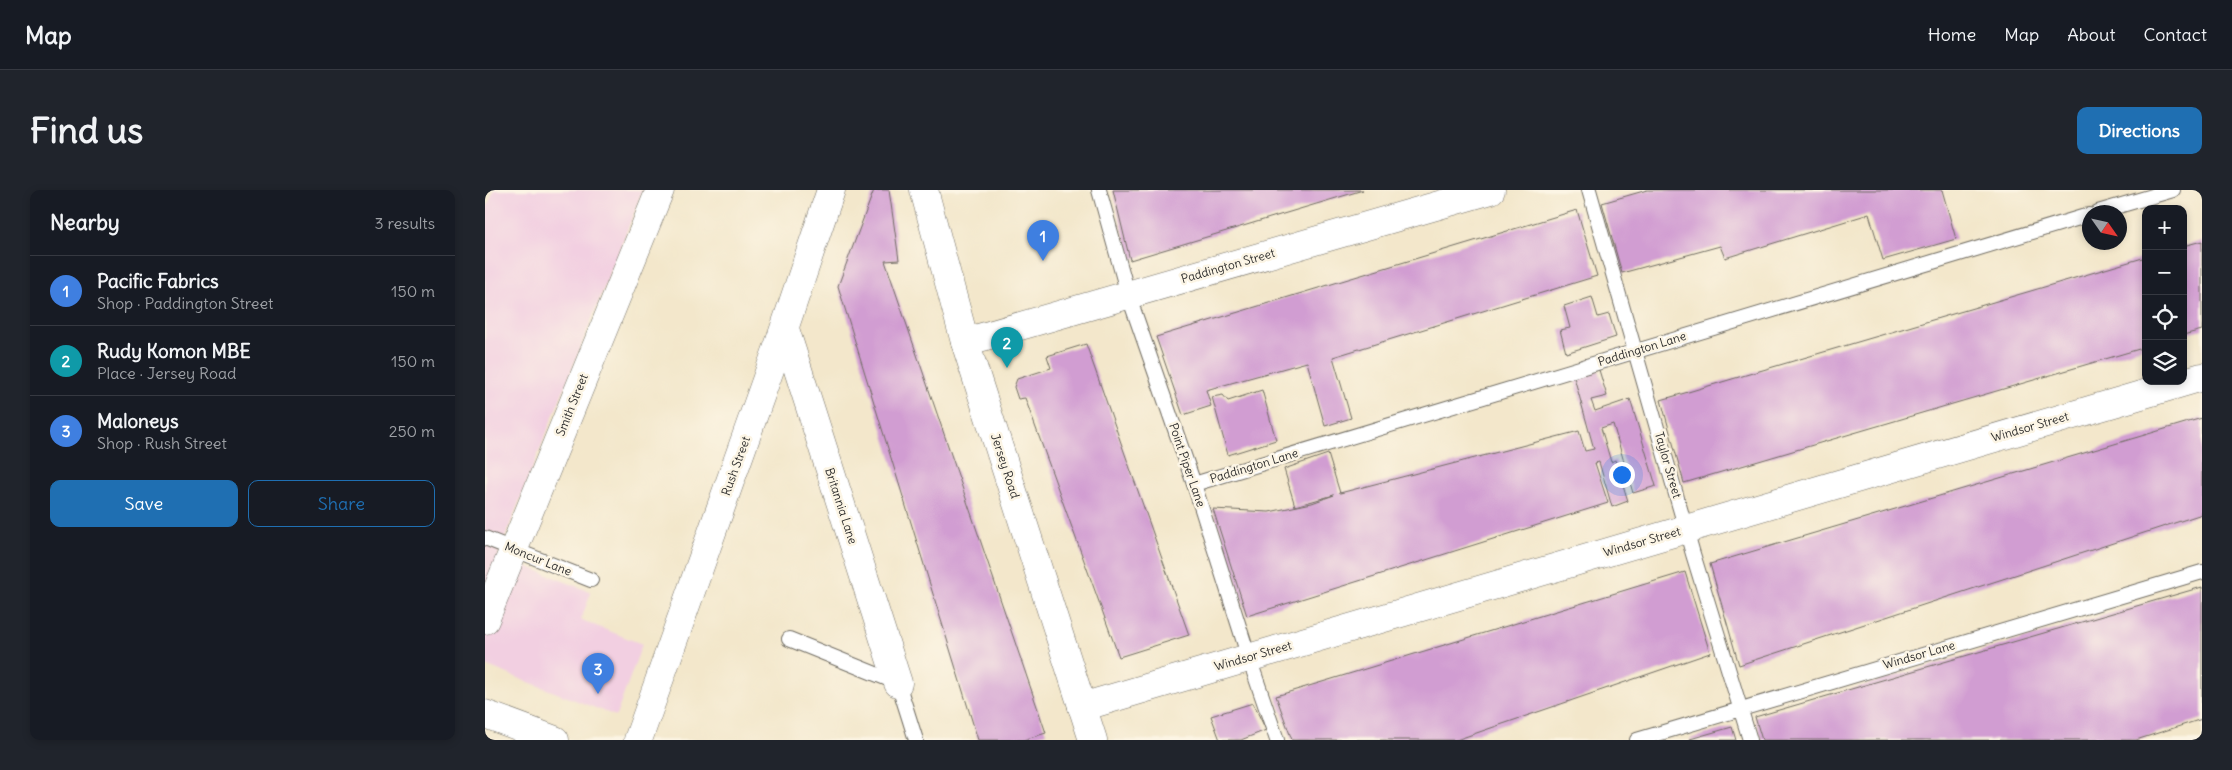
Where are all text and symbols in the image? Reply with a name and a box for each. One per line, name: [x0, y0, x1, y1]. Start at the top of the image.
text: Map: [25, 20, 72, 50]
text: Home: [1928, 23, 1976, 46]
text: Map: [2004, 23, 2039, 46]
text: About: [2067, 23, 2115, 46]
text: Contact: [2143, 23, 2207, 46]
button: Directions: [2077, 107, 2202, 154]
text: Find us: [30, 108, 143, 152]
north arrow: [2082, 205, 2127, 250]
map controls: [2142, 205, 2187, 385]
button: +: [2142, 205, 2187, 250]
text: Nearby: [50, 209, 120, 236]
text: 3 results: [375, 213, 435, 233]
pin: 1: [1027, 220, 1059, 261]
street label: Paddington Street: [1179, 245, 1276, 286]
button: −: [2142, 250, 2187, 295]
text: Pacific Fabrics: [97, 269, 219, 293]
text: 1: [63, 281, 69, 301]
text: 150 m: [391, 281, 435, 301]
text: Shop · Paddington Street: [97, 293, 273, 313]
button: locate: [2142, 295, 2187, 340]
pin: 2: [991, 327, 1023, 368]
street label: Paddington Lane: [1596, 328, 1688, 369]
text: Rudy Komon MBE: [97, 339, 251, 363]
button: layers: [2142, 340, 2187, 385]
text: 2: [62, 351, 70, 371]
text: 150 m: [391, 351, 435, 371]
text: Place · Jersey Road: [97, 363, 237, 383]
street label: Smith Street: [552, 372, 591, 438]
street label: Windsor Street: [1990, 408, 2070, 445]
text: Maloneys: [97, 409, 179, 433]
text: 3: [61, 421, 71, 441]
text: 250 m: [389, 421, 435, 441]
street label: Point Piper Lane: [1166, 421, 1209, 509]
street label: Taylor Street: [1652, 430, 1685, 500]
street label: Jersey Road: [988, 432, 1023, 500]
text: Shop · Rush Street: [97, 433, 227, 453]
street label: Rush Street: [718, 434, 753, 497]
street label: Paddington Lane: [1208, 445, 1300, 486]
your location: [1609, 462, 1635, 488]
street label: Britannia Lane: [822, 466, 861, 546]
button: Save: [50, 480, 238, 527]
button: Share: [248, 480, 435, 527]
street label: Windsor Street: [1602, 523, 1682, 560]
street label: Moncur Lane: [502, 538, 574, 579]
street label: Windsor Street: [1213, 637, 1293, 674]
street label: Windsor Lane: [1881, 637, 1957, 672]
pin: 3: [582, 653, 614, 694]

